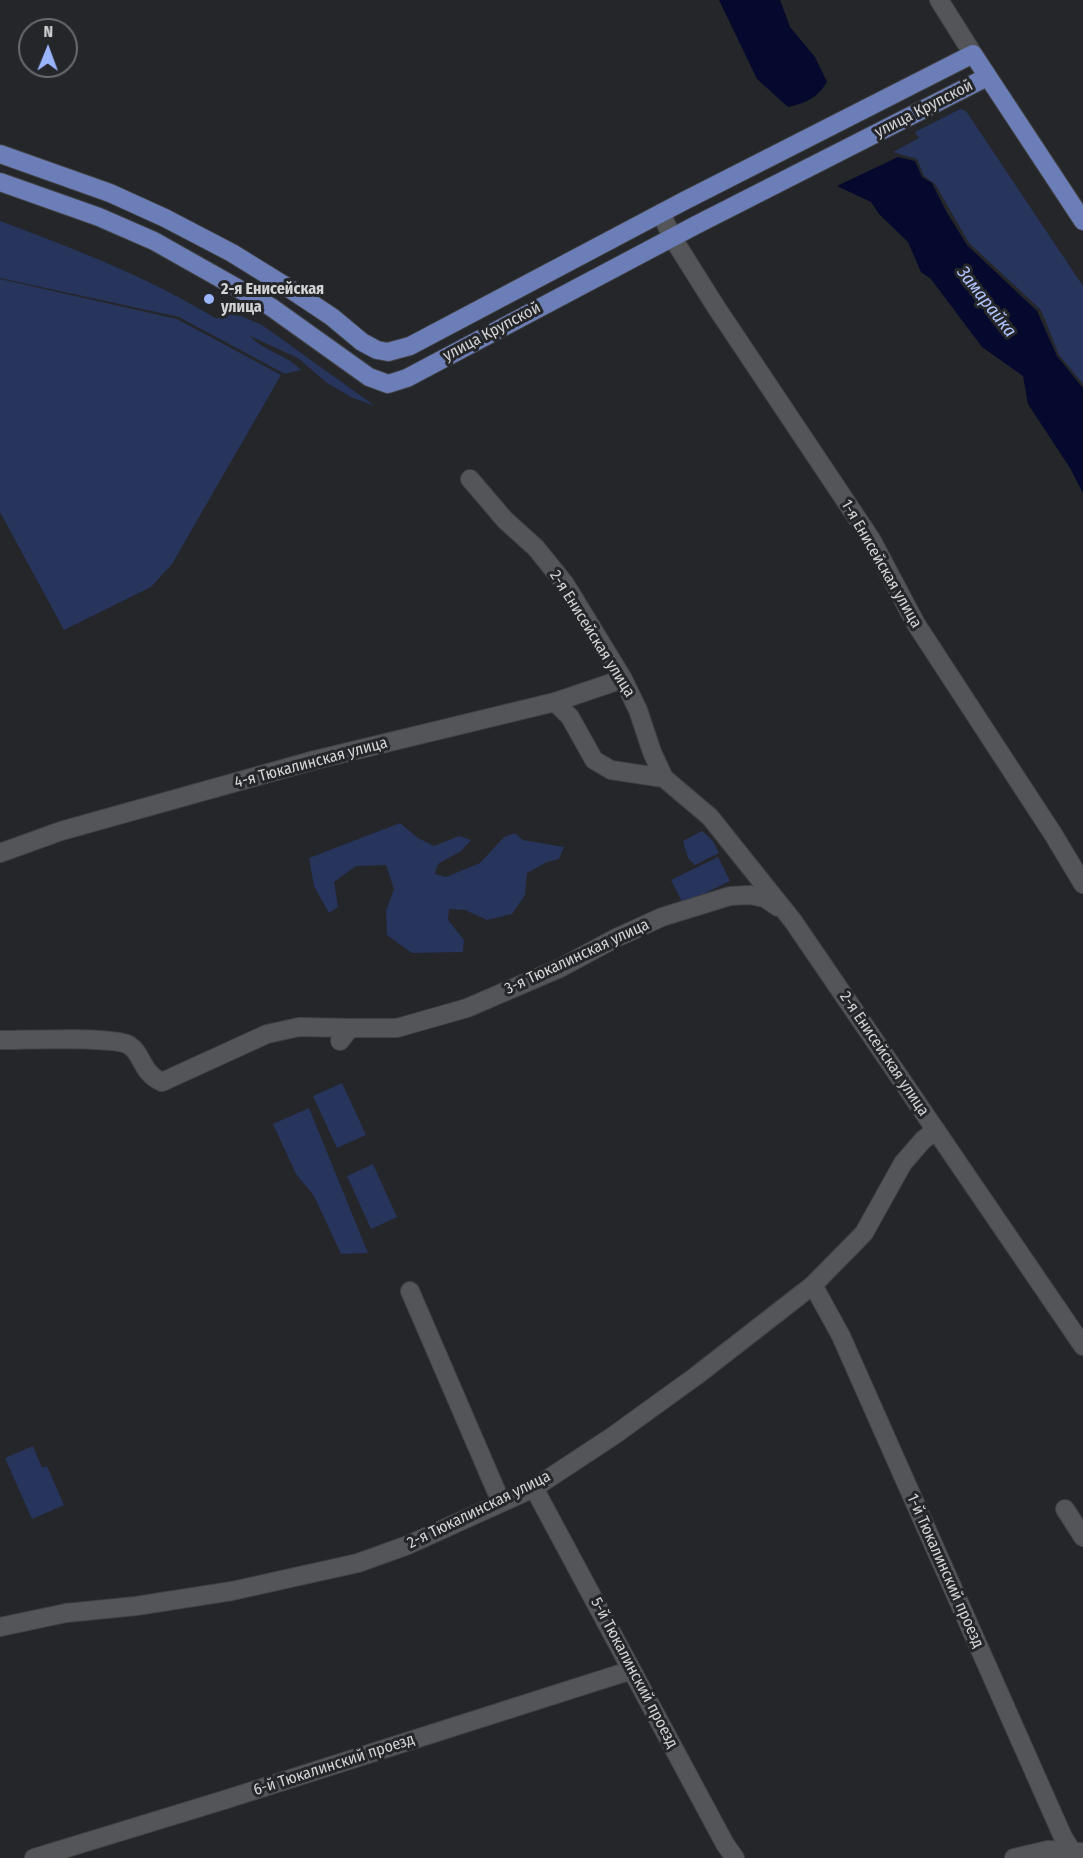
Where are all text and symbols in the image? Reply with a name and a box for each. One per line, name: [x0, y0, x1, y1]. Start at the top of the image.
north arrow: [18, 18, 78, 78]
text: N: [43, 22, 53, 41]
street label: улица Крупской: [872, 76, 976, 142]
water label: Замарайка: [952, 262, 1020, 342]
place label: 2-я Енисейская улица: [221, 280, 324, 318]
marker: 2-я Енисейская улица: [202, 292, 216, 306]
street label: улица Крупской: [440, 298, 544, 366]
street label: 1-я Енисейская улица: [836, 496, 926, 632]
street label: 2-я Енисейская улица: [545, 567, 639, 701]
street label: 4-я Тюкалинская улица: [232, 733, 390, 793]
street label: 3-я Тюкалинская улица: [502, 915, 652, 999]
street label: 2-я Енисейская улица: [835, 988, 933, 1120]
street label: 2-я Тюкалинская улица: [404, 1467, 554, 1553]
street label: 1-й Тюкалинский проезд: [902, 1491, 988, 1651]
street label: 5-й Тюкалинский проезд: [586, 1595, 682, 1751]
street label: 6-й Тюкалинский проезд: [251, 1730, 417, 1800]

